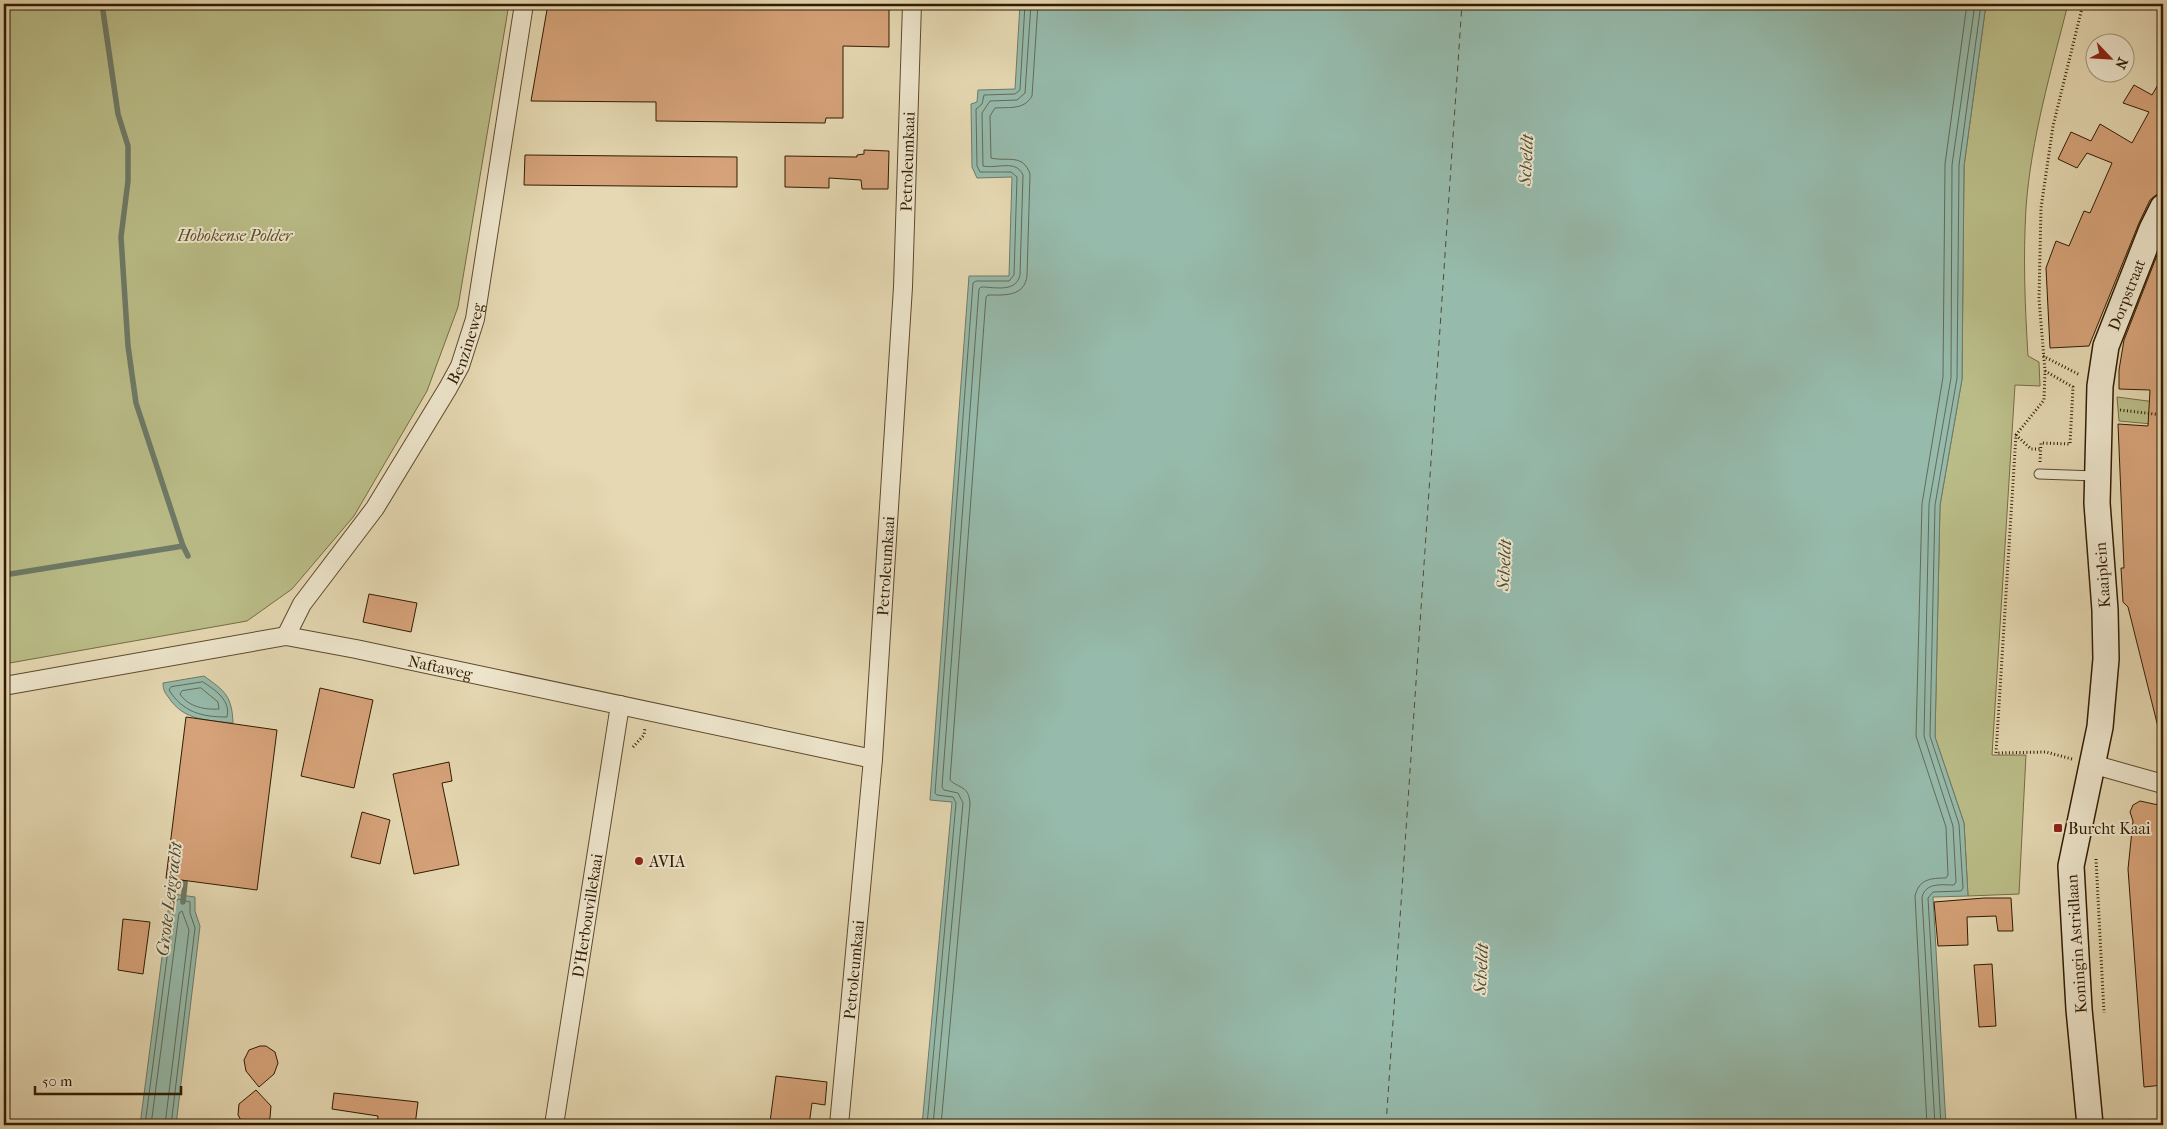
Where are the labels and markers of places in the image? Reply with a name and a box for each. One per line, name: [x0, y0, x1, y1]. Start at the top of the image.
place label: Burcht Kaai: [2068, 819, 2151, 838]
marker: Burcht Kaai: [2052, 822, 2064, 834]
place label: AVIA: [648, 852, 686, 871]
marker: AVIA: [633, 855, 645, 867]

